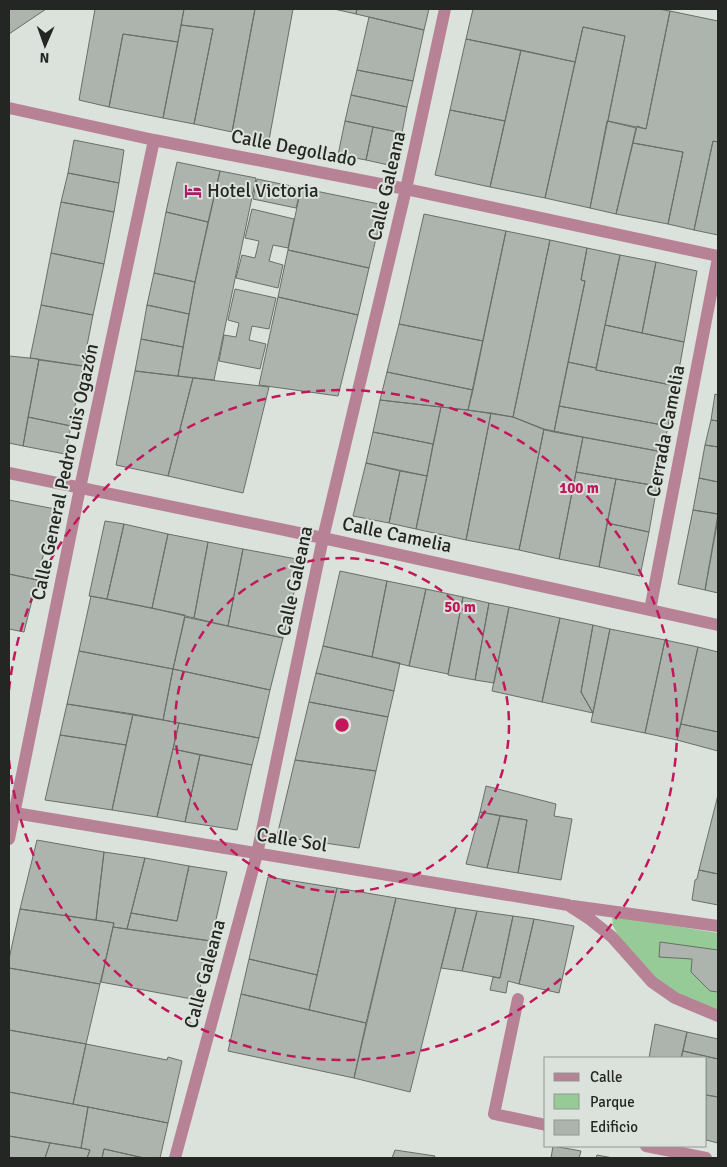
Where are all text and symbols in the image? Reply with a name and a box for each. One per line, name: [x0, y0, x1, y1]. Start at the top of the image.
north arrow: [20, 20, 70, 70]
text: N: [39, 49, 50, 66]
street label: Calle Degollado: [229, 124, 359, 172]
street label: Calle Galeana: [363, 129, 411, 243]
place label: Hotel Victoria: [207, 179, 319, 203]
hotel icon: Hotel Victoria: [183, 181, 203, 201]
street label: Calle General Pedro Luis Ogazón: [26, 341, 104, 603]
street label: Cerrada Camelia: [641, 363, 691, 499]
text: 100 m: [559, 479, 599, 497]
street label: Calle Camelia: [340, 512, 454, 558]
street label: Calle Galeana: [272, 524, 318, 638]
text: 50 m: [444, 598, 476, 616]
centre of rings: [333, 716, 351, 734]
street label: Calle Sol: [255, 823, 329, 857]
street label: Calle Galeana: [179, 917, 231, 1031]
legend: [544, 1057, 707, 1147]
text: Calle: [590, 1068, 623, 1086]
text: Parque: [590, 1093, 635, 1111]
text: Edificio: [590, 1118, 638, 1136]

